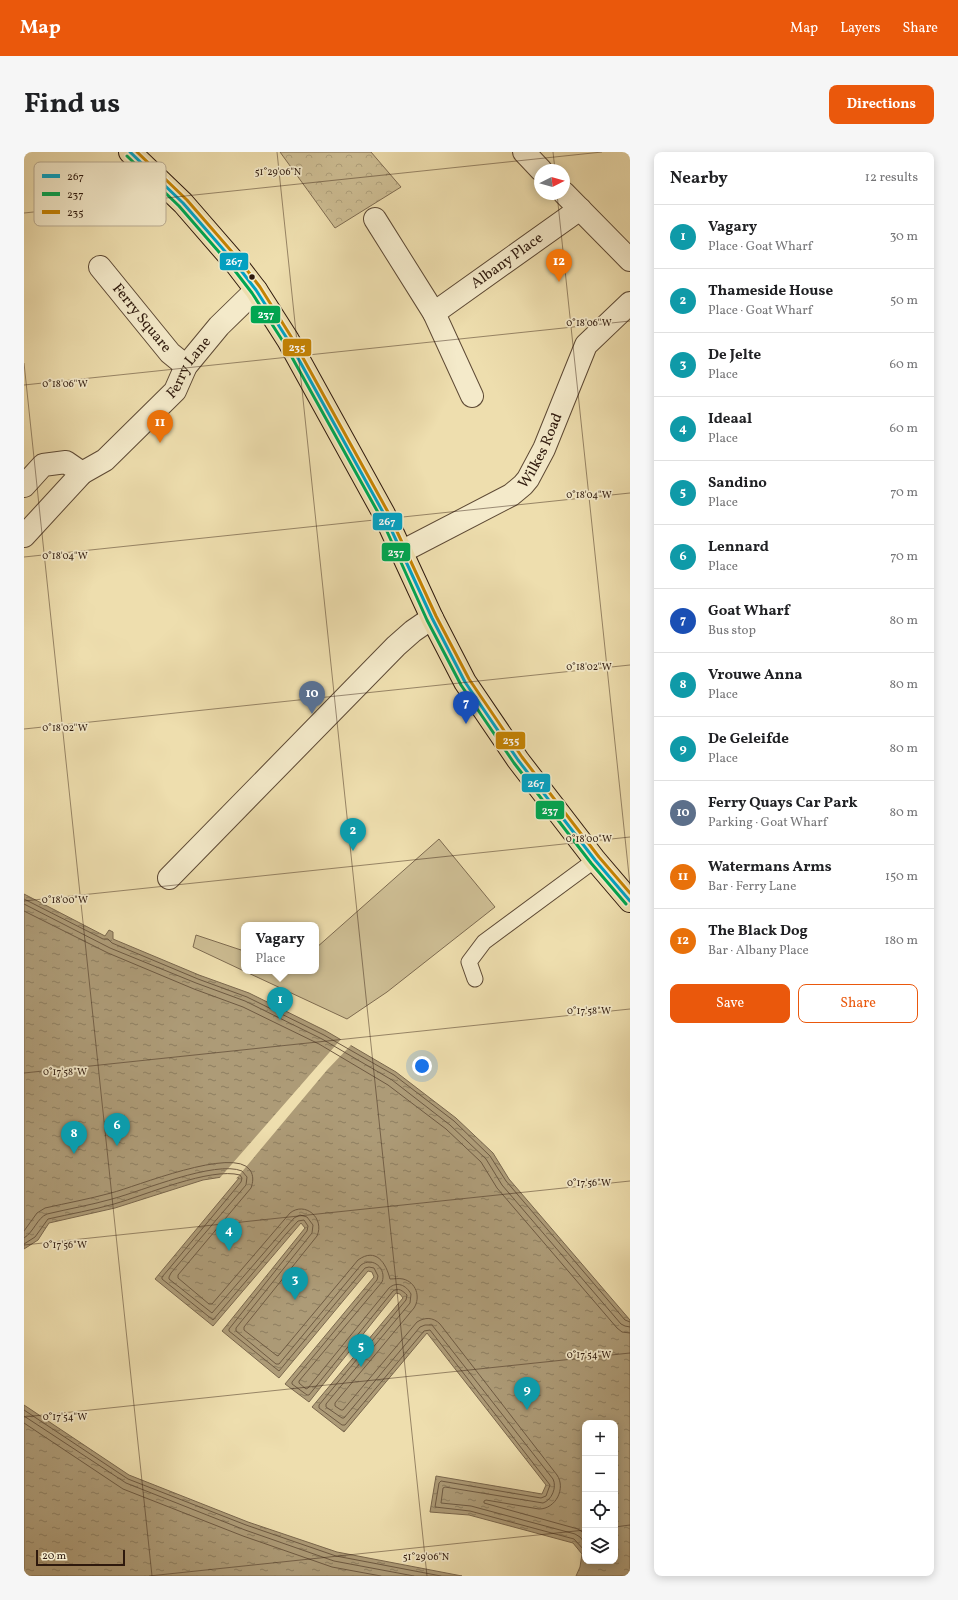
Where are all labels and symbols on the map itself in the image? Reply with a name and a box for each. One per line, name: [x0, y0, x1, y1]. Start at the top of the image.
legend: [34, 162, 166, 226]
north arrow: [534, 164, 570, 200]
text: 51°29'06"N: [255, 165, 302, 179]
text: 267: [67, 170, 84, 185]
text: 237: [67, 188, 84, 203]
text: 235: [67, 206, 84, 221]
street label: Albany Place: [467, 228, 548, 294]
pin: 12: [546, 249, 572, 282]
line badge: 267: [219, 252, 249, 271]
text: 267: [225, 255, 243, 270]
unlabelled marker: [247, 272, 257, 282]
street label: Ferry Square: [107, 279, 176, 357]
line badge: 237: [250, 305, 281, 324]
text: 237: [258, 308, 274, 323]
text: 0°18'06"W: [566, 316, 612, 330]
street label: Ferry Lane: [162, 332, 216, 404]
line badge: 235: [282, 338, 312, 357]
text: 235: [289, 341, 305, 356]
text: 0°18'06"W: [42, 377, 88, 391]
pin: 11: [147, 410, 173, 443]
street label: Wilkes Road: [513, 410, 568, 493]
text: 0°18'04"W: [566, 488, 612, 502]
line badge: 267: [372, 512, 403, 531]
text: 267: [378, 515, 396, 530]
line badge: 237: [381, 542, 411, 562]
text: 237: [388, 546, 404, 561]
text: 0°18'04"W: [42, 549, 88, 563]
text: 0°18'02"W: [566, 660, 612, 674]
pin: 10: [299, 681, 325, 714]
pin: 7: [453, 691, 479, 724]
text: 0°18'02"W: [42, 721, 88, 735]
line badge: 235: [495, 731, 526, 750]
text: 235: [503, 734, 519, 749]
line badge: 267: [521, 773, 551, 793]
text: 267: [527, 777, 545, 792]
line badge: 237: [535, 800, 565, 820]
text: 237: [542, 804, 558, 819]
pin: 2: [340, 818, 366, 851]
text: 0°18'00"W: [566, 832, 612, 846]
text: 0°18'00"W: [42, 893, 88, 907]
pin: 1: [267, 987, 293, 1020]
text: 0°17'58"W: [567, 1004, 611, 1018]
your location: [412, 1056, 432, 1076]
text: 0°17'58"W: [43, 1065, 87, 1079]
pin: 6: [104, 1113, 130, 1146]
pin: 8: [61, 1121, 87, 1154]
text: 0°17'56"W: [567, 1176, 611, 1190]
pin: 4: [216, 1218, 242, 1251]
text: 0°17'56"W: [43, 1238, 87, 1252]
pin: 3: [282, 1267, 308, 1300]
pin: 5: [348, 1334, 374, 1367]
text: 0°17'54"W: [567, 1348, 611, 1362]
pin: 9: [514, 1377, 540, 1410]
text: 0°17'54"W: [43, 1410, 87, 1424]
scale bar: [36, 1548, 125, 1567]
text: 51°29'06"N: [403, 1550, 450, 1564]

